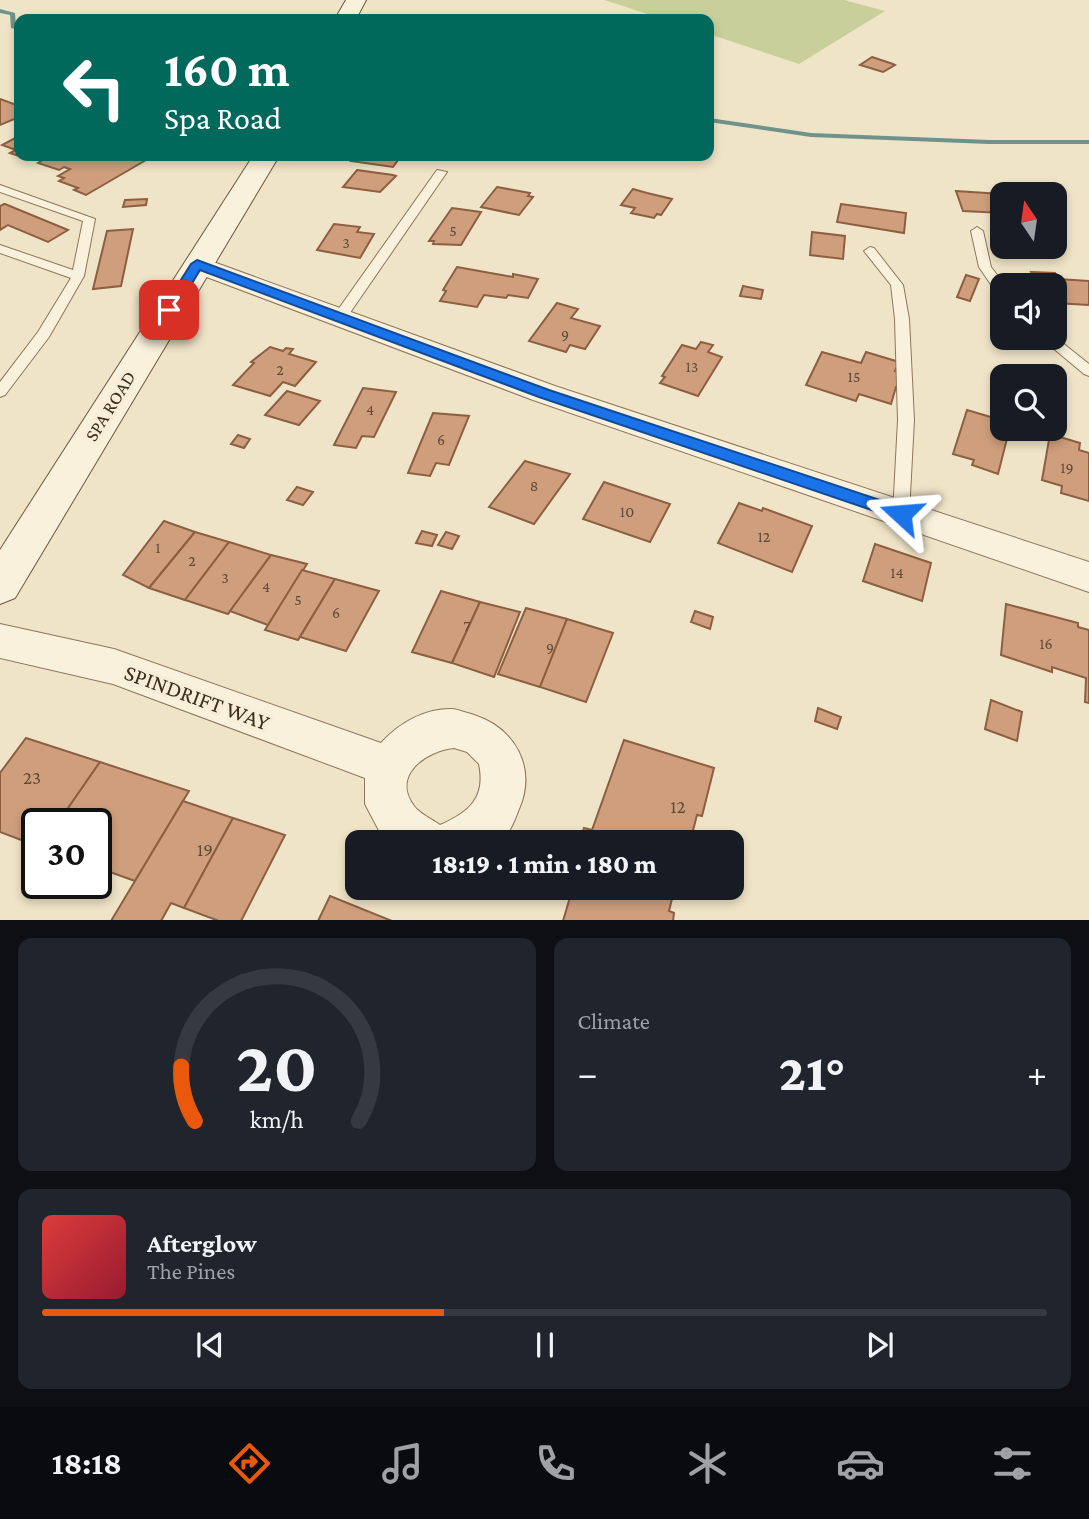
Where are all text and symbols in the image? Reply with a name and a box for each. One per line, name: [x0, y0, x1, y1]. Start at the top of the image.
icon: left: [49, 42, 140, 133]
text: 160 m: [164, 42, 290, 97]
text: Spa Road: [164, 100, 281, 136]
north arrow: [990, 182, 1068, 259]
map controls: [990, 182, 1067, 441]
house number: 5: [449, 222, 457, 239]
house number: 3: [342, 234, 350, 251]
button: sound: [990, 273, 1067, 350]
pin: [139, 280, 199, 340]
icon: arrive: [150, 291, 188, 329]
house number: 9: [561, 326, 569, 343]
house number: 13: [686, 358, 698, 375]
house number: 2: [276, 361, 284, 378]
button: search: [990, 364, 1067, 441]
street label: SPA ROAD: [80, 367, 140, 445]
house number: 15: [848, 368, 860, 385]
house number: 4: [366, 401, 374, 418]
house number: 6: [437, 431, 445, 448]
house number: 19: [1060, 459, 1074, 476]
house number: 8: [530, 477, 538, 494]
position arrow: [864, 477, 938, 551]
house number: 10: [620, 503, 634, 520]
house number: 12: [758, 528, 771, 545]
house number: 1: [155, 539, 161, 556]
house number: 2: [188, 552, 196, 569]
house number: 14: [890, 564, 904, 581]
house number: 3: [221, 569, 229, 586]
house number: 4: [262, 578, 270, 595]
house number: 5: [294, 591, 302, 608]
house number: 6: [332, 604, 340, 621]
house number: 7: [463, 617, 471, 634]
house number: 16: [1039, 635, 1053, 652]
house number: 9: [546, 639, 554, 656]
street label: SPINDRIFT WAY: [121, 659, 274, 736]
house number: 23: [23, 767, 41, 788]
house number: 12: [670, 796, 686, 817]
speed limit sign: 30: [21, 808, 112, 899]
house number: 19: [197, 839, 213, 860]
text: 18:19 · 1 min · 180 m: [432, 850, 657, 879]
text: Climate: [578, 1008, 650, 1034]
text: 20: [236, 1026, 317, 1107]
text: 21°: [779, 1043, 846, 1101]
text: −: [578, 1052, 598, 1094]
text: +: [1027, 1052, 1047, 1094]
text: km/h: [250, 1105, 304, 1132]
text: Afterglow: [147, 1229, 257, 1258]
text: The Pines: [147, 1258, 235, 1284]
icon: previous: [191, 1326, 229, 1364]
icon: pause: [526, 1326, 564, 1364]
icon: next: [861, 1326, 899, 1364]
icon: directions: [225, 1439, 274, 1488]
icon: music: [378, 1439, 427, 1488]
icon: phone: [531, 1439, 580, 1488]
icon: climate: [683, 1439, 732, 1488]
icon: car: [836, 1439, 885, 1488]
icon: filters: [988, 1439, 1037, 1488]
text: 18:18: [52, 1445, 122, 1481]

